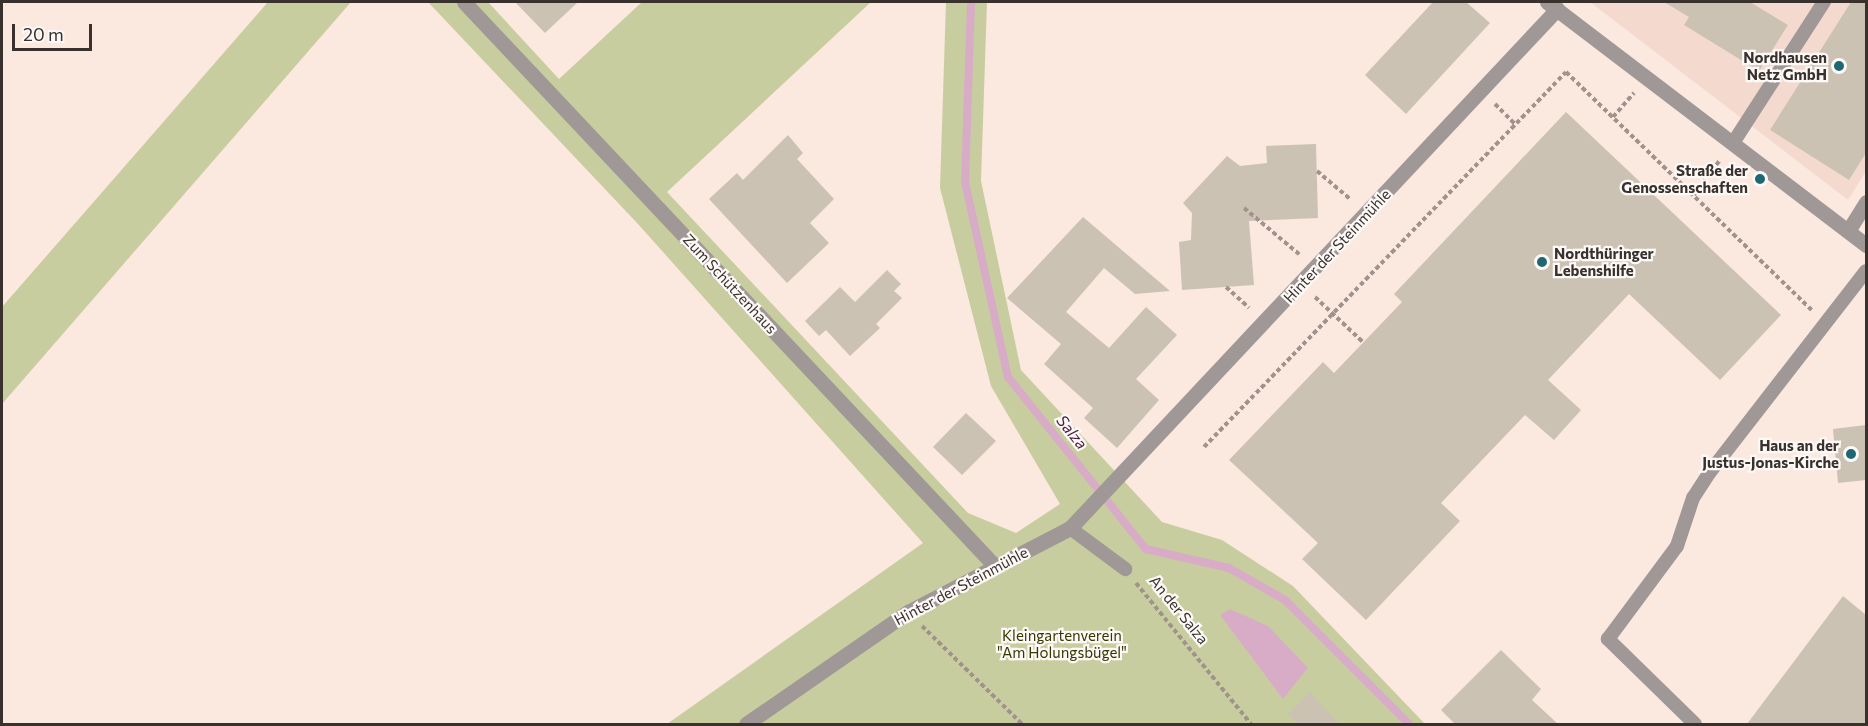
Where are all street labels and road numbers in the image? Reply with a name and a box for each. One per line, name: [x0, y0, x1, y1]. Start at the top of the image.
street label: Hinter der Steinmühle: [1280, 185, 1394, 307]
street label: Zum Schützenhaus: [679, 231, 781, 337]
street label: Hinter der Steinmühle: [891, 543, 1031, 629]
street label: An der Salza: [1146, 572, 1212, 648]

